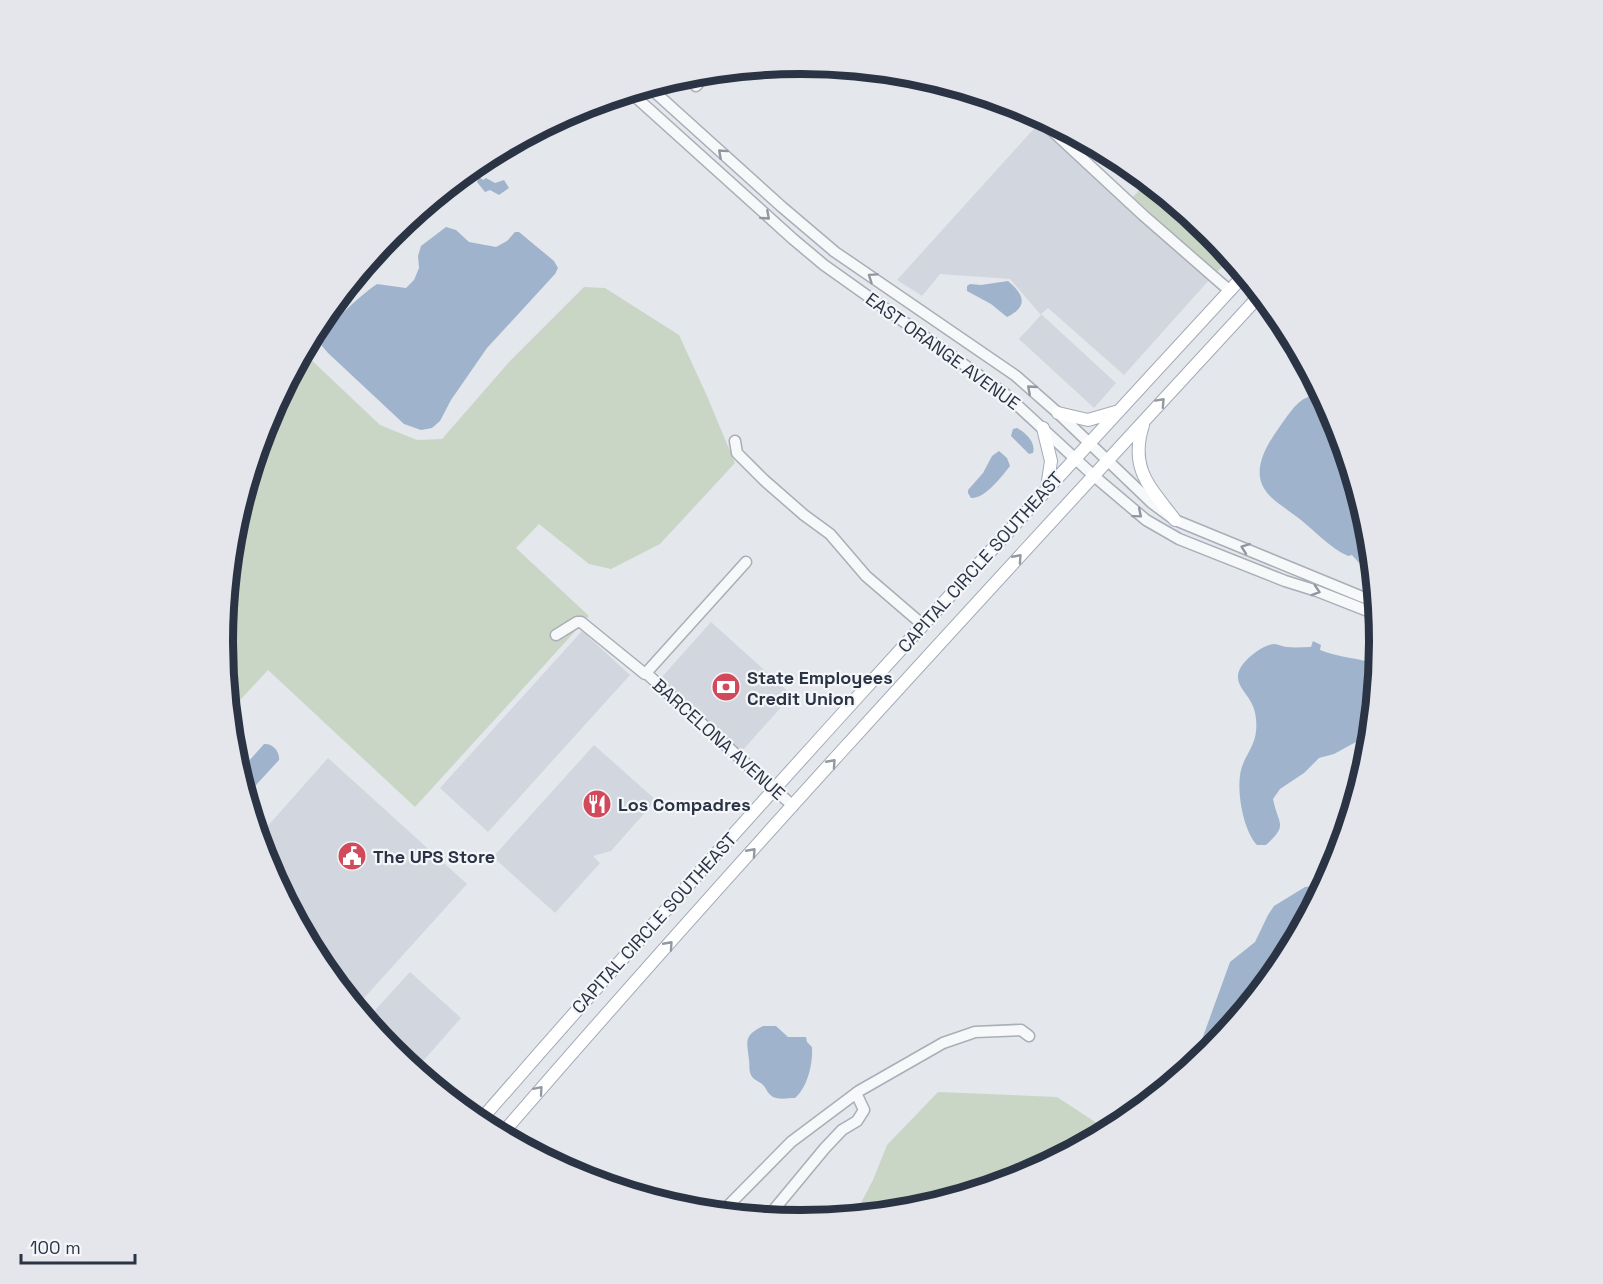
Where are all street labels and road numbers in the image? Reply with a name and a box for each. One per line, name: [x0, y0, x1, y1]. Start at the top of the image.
street label: EAST ORANGE AVENUE: [861, 287, 1025, 415]
street label: CAPITAL CIRCLE SOUTHEAST: [893, 466, 1068, 657]
street label: BARCELONA AVENUE: [648, 673, 790, 805]
street label: CAPITAL CIRCLE SOUTHEAST: [567, 827, 742, 1018]

